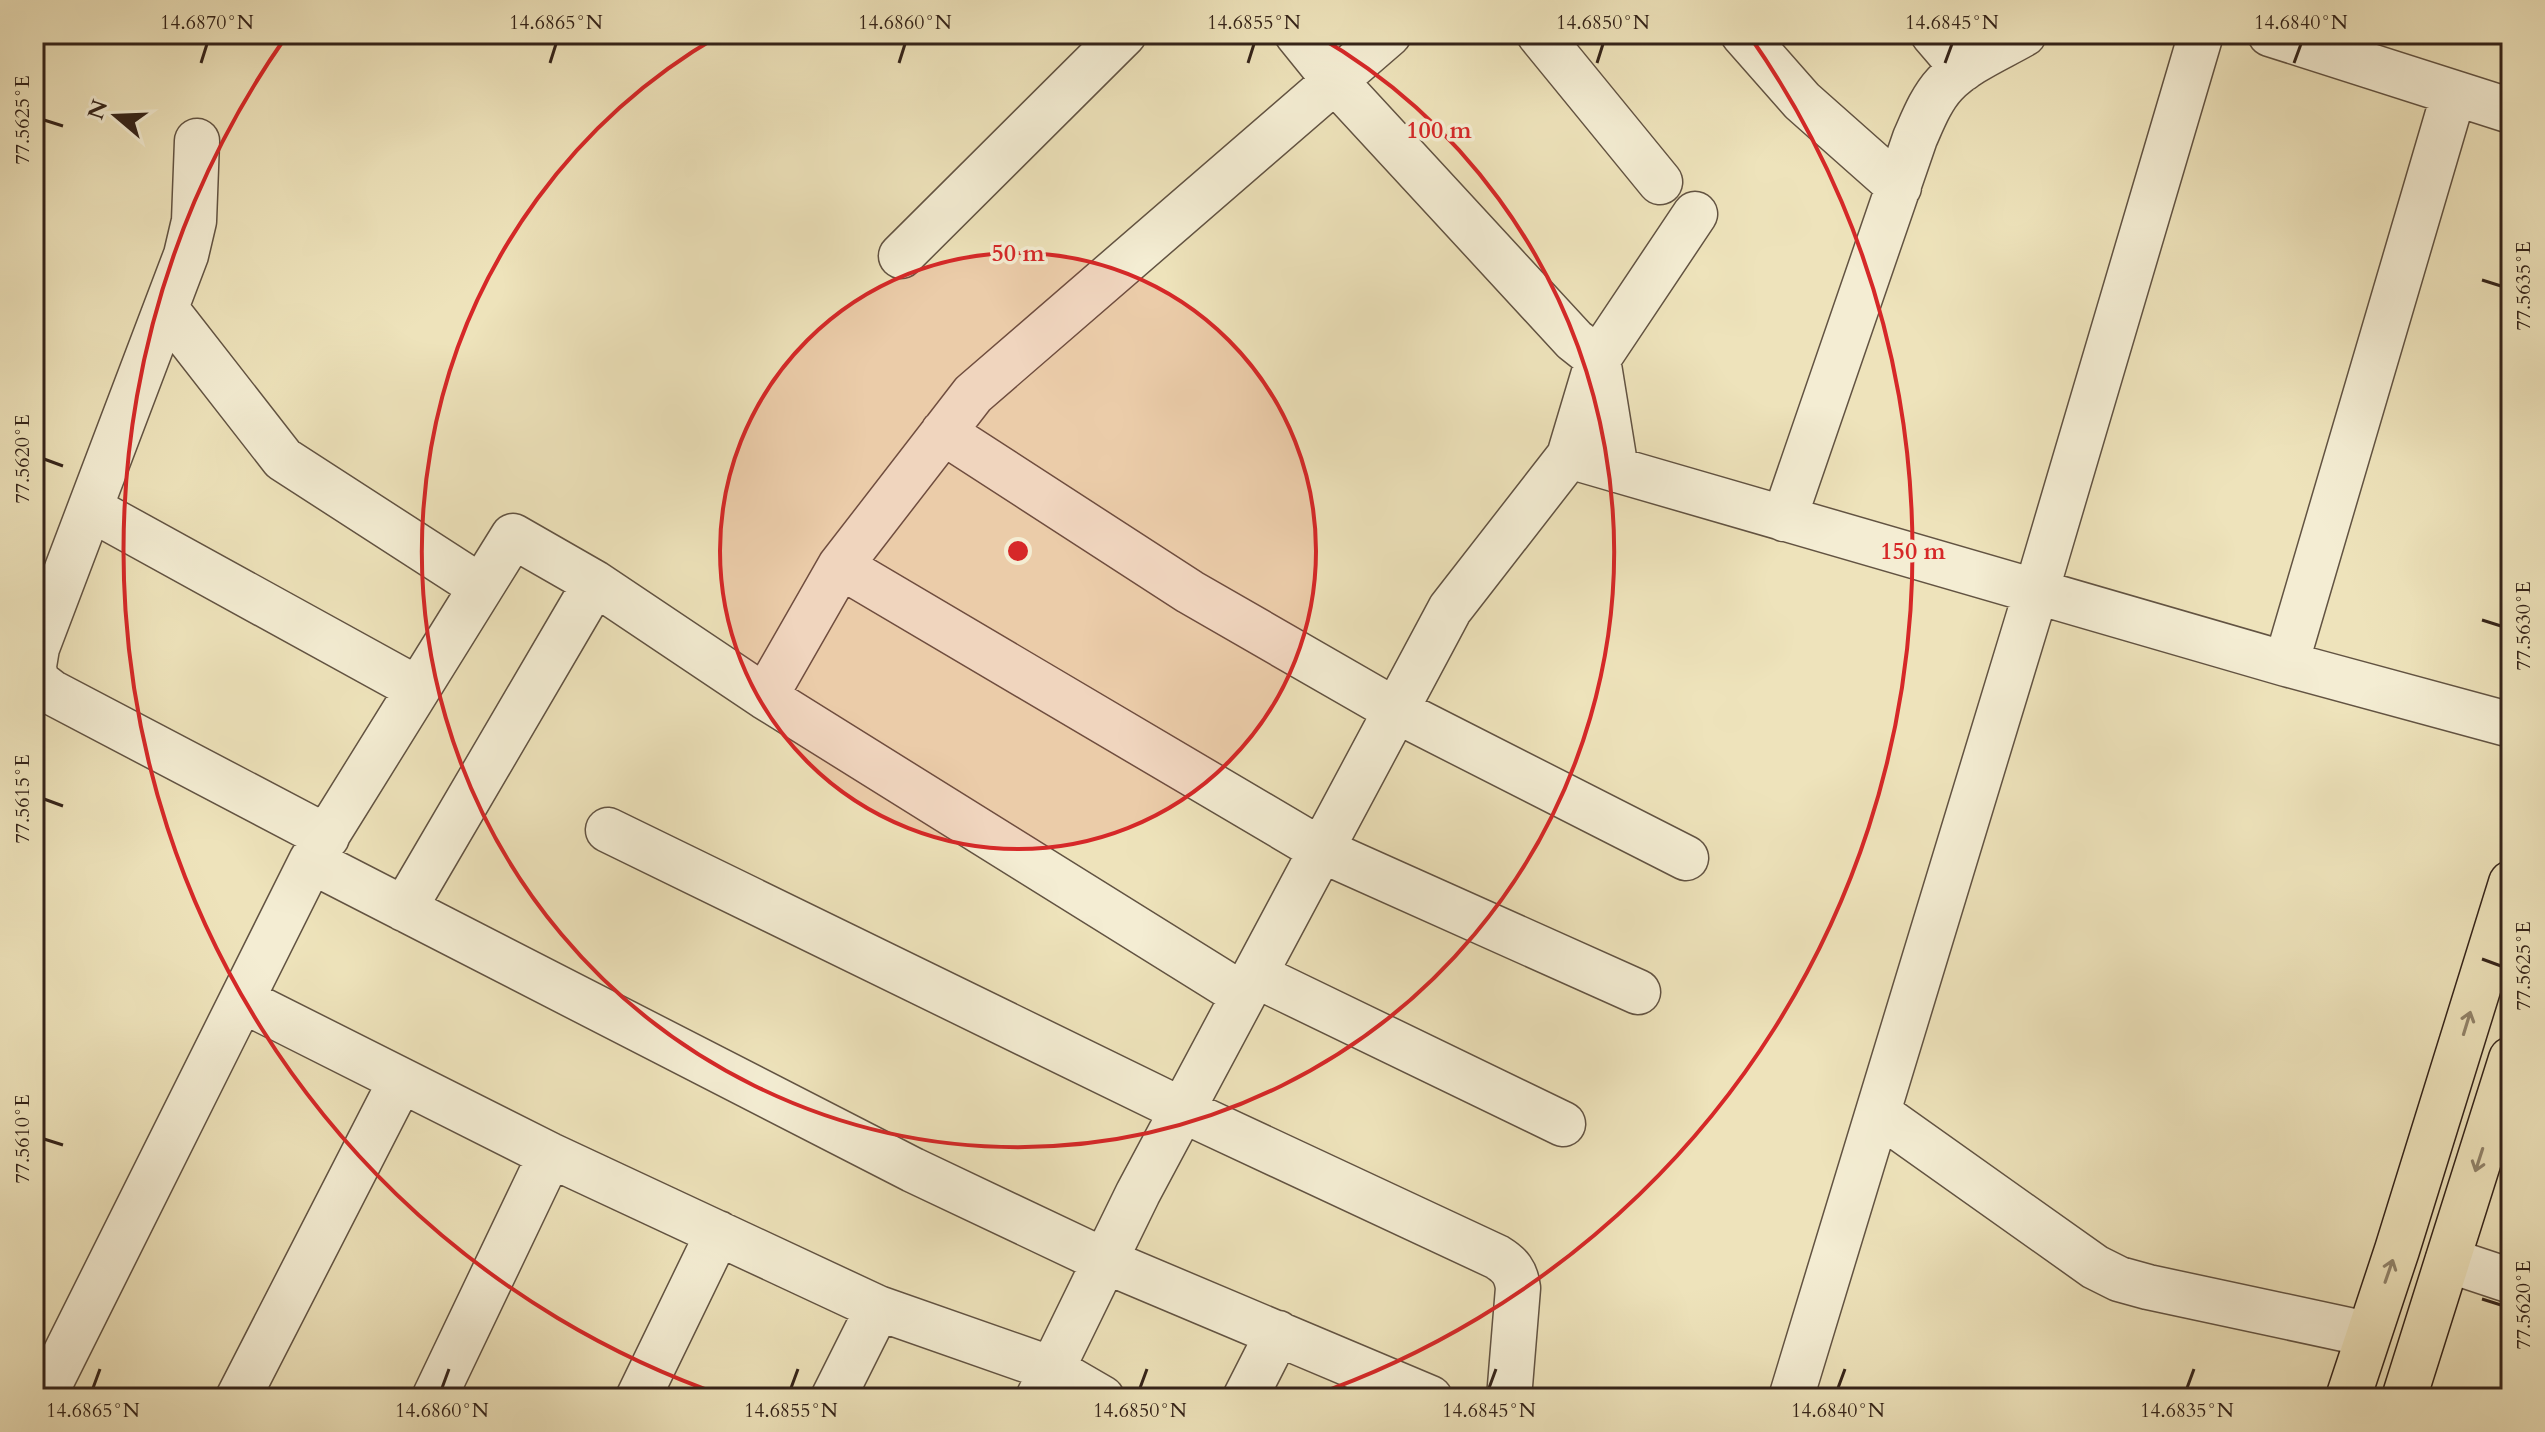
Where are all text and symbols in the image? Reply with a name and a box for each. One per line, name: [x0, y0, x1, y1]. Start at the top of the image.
text: 14.6870°N: [160, 9, 254, 36]
text: 14.6865°N: [509, 9, 603, 36]
text: 14.6860°N: [858, 9, 952, 36]
text: 14.6855°N: [1207, 9, 1301, 36]
text: 14.6850°N: [1556, 9, 1650, 36]
text: 14.6845°N: [1905, 9, 1999, 36]
text: 14.6840°N: [2254, 9, 2348, 36]
text: 77.5625°E: [9, 75, 36, 165]
north arrow: [76, 76, 156, 156]
text: N: [81, 96, 115, 124]
text: 100 m: [1406, 114, 1473, 147]
text: 50 m: [991, 237, 1045, 270]
text: 77.5635°E: [2510, 241, 2537, 331]
text: 77.5620°E: [9, 414, 36, 504]
text: 150 m: [1880, 535, 1947, 568]
centre of rings: [1004, 537, 1032, 565]
text: 77.5630°E: [2510, 581, 2537, 671]
text: 77.5615°E: [9, 754, 36, 844]
text: 77.5625°E: [2510, 921, 2537, 1011]
one-way arrow: [2460, 1010, 2475, 1036]
text: 77.5610°E: [9, 1094, 36, 1184]
one-way arrow: [2471, 1147, 2486, 1173]
one-way arrow: [2383, 1258, 2398, 1283]
text: 77.5620°E: [2510, 1260, 2537, 1350]
text: 14.6865°N: [46, 1397, 140, 1424]
text: 14.6860°N: [395, 1397, 489, 1424]
text: 14.6855°N: [744, 1397, 838, 1424]
text: 14.6850°N: [1093, 1397, 1187, 1424]
text: 14.6845°N: [1442, 1397, 1536, 1424]
text: 14.6840°N: [1791, 1397, 1885, 1424]
text: 14.6835°N: [2140, 1397, 2234, 1424]

